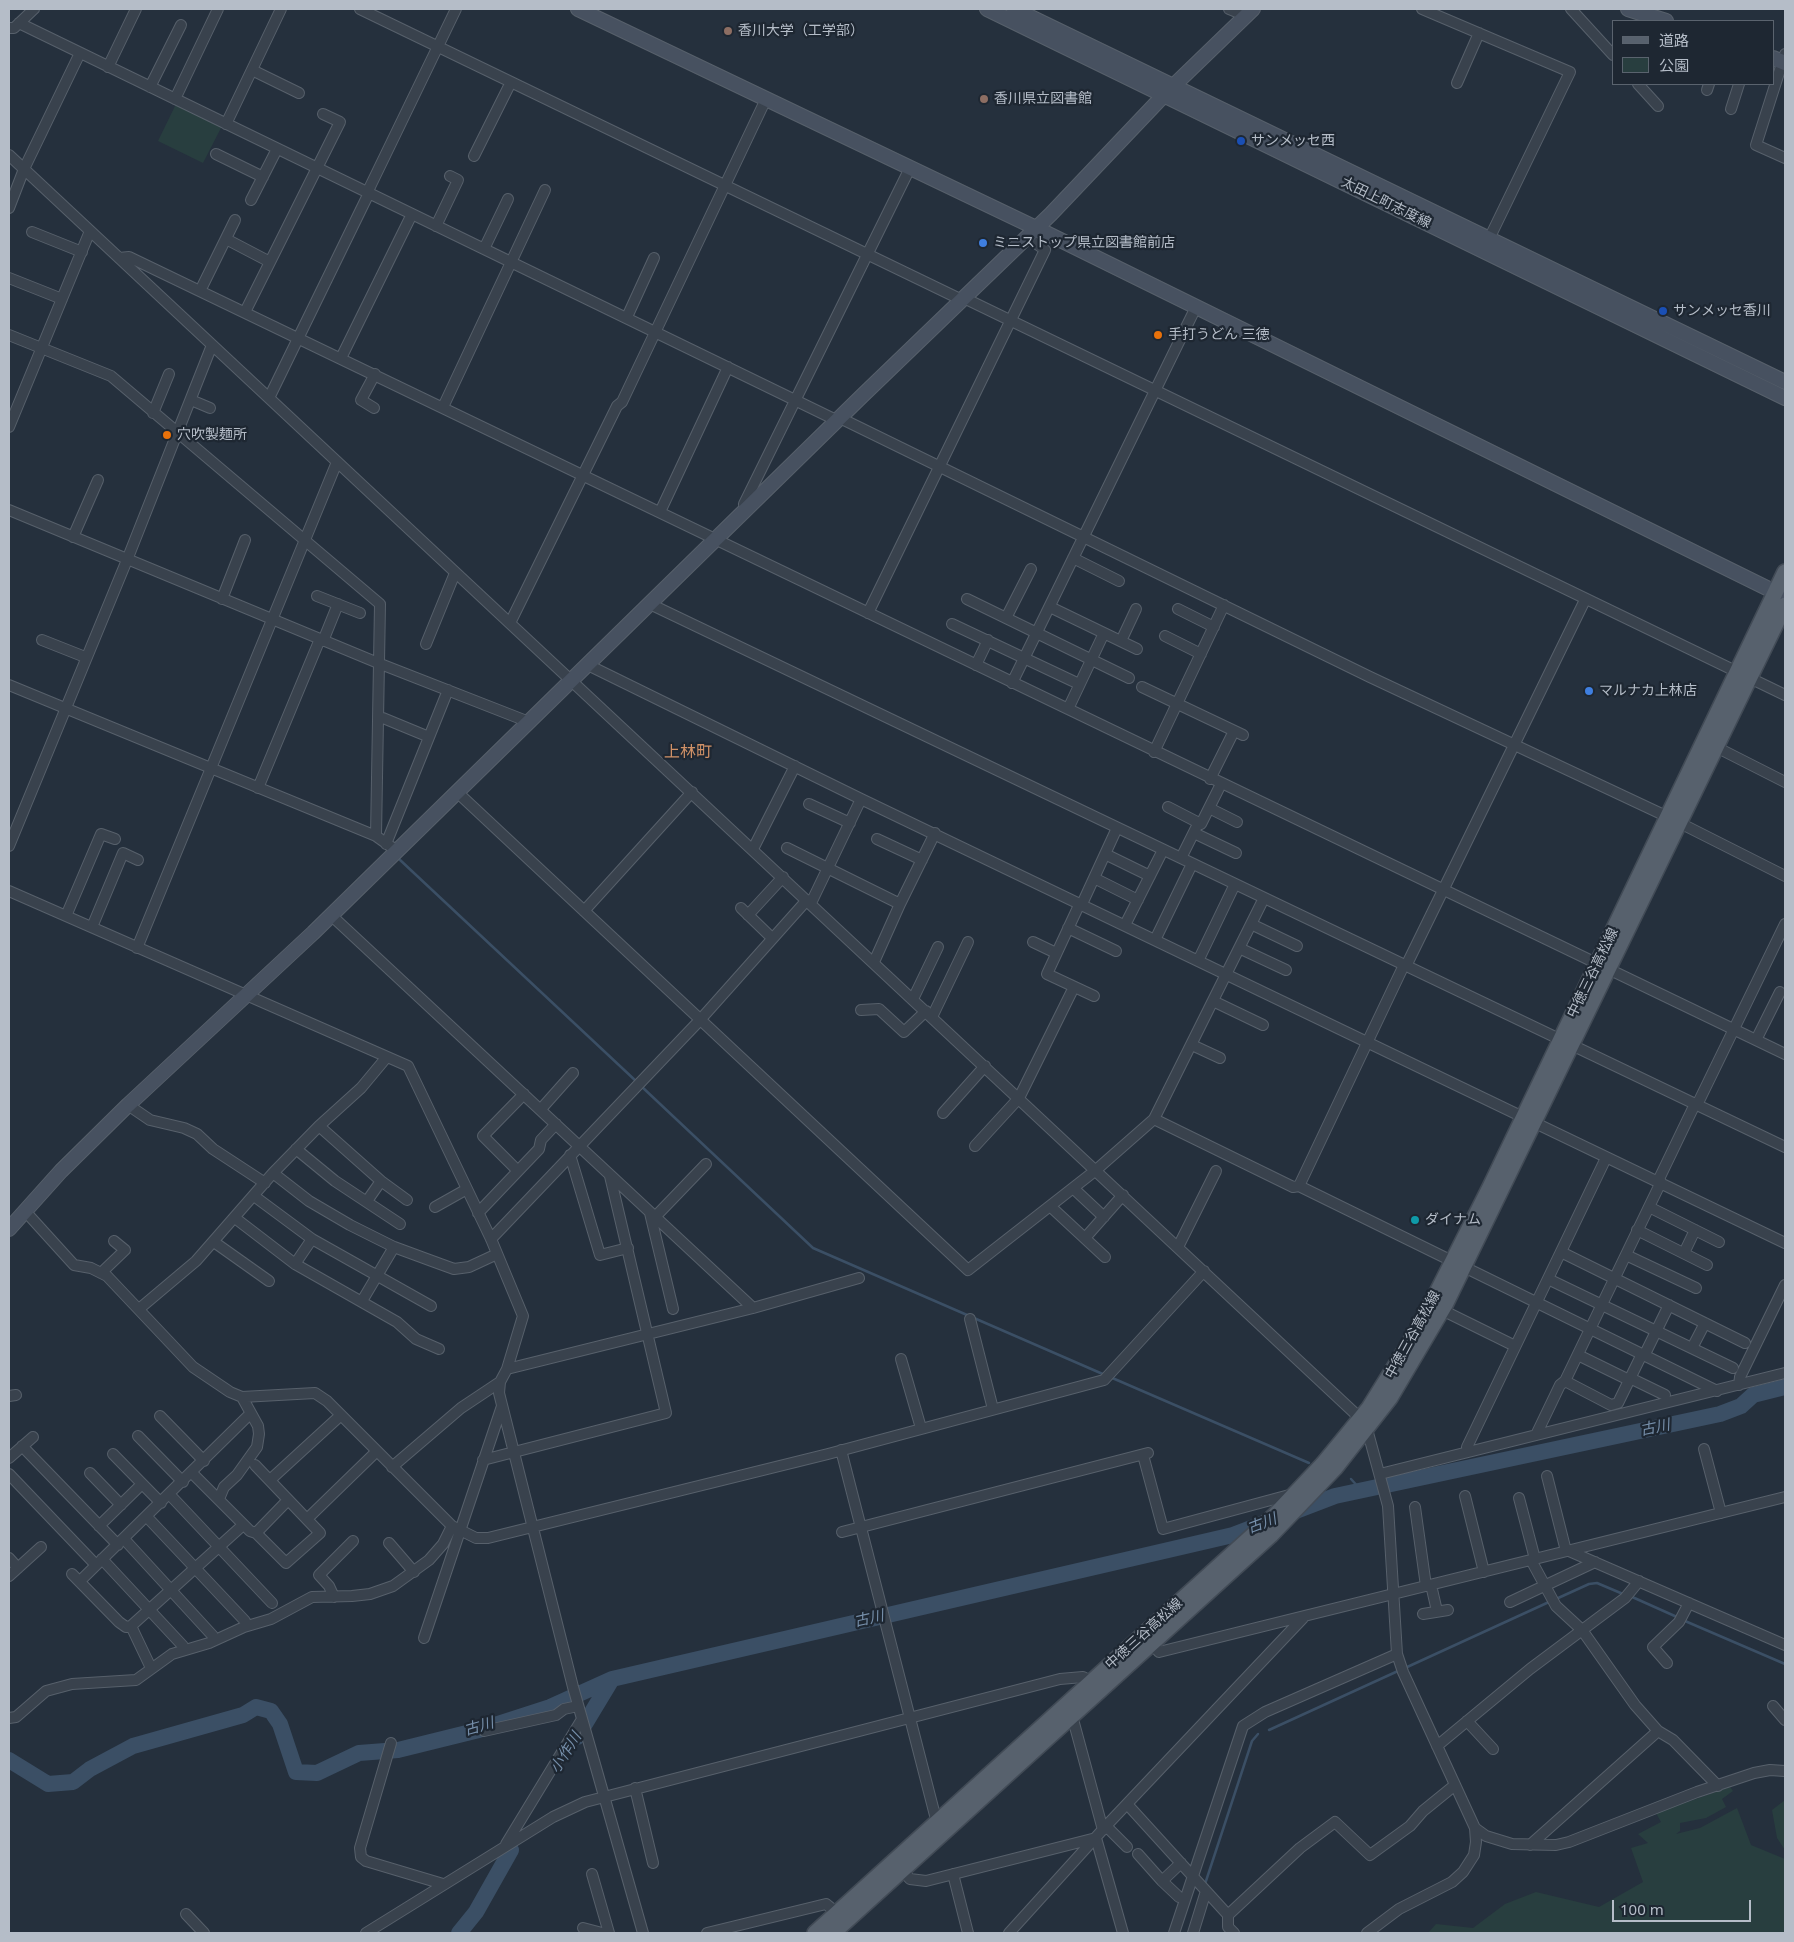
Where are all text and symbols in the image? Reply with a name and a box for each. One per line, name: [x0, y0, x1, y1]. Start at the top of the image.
legend: [1612, 20, 1774, 85]
place label: 香川大学（工学部）: [738, 23, 864, 39]
marker: 香川大学（工学部）: [722, 25, 734, 37]
text: 道路: [1659, 30, 1689, 50]
text: 公園: [1659, 55, 1689, 75]
place label: 香川県立図書館: [994, 91, 1092, 107]
marker: 香川県立図書館: [978, 93, 990, 105]
place label: サンメッセ西: [1251, 133, 1335, 149]
marker: サンメッセ西: [1235, 135, 1247, 147]
street label: 太田上町志度線: [1338, 174, 1434, 232]
place label: ミニストップ県立図書館前店: [993, 235, 1175, 251]
marker: ミニストップ県立図書館前店: [977, 237, 989, 249]
place label: サンメッセ香川: [1673, 303, 1771, 319]
marker: サンメッセ香川: [1657, 305, 1669, 317]
place label: 手打うどん 三徳: [1168, 327, 1270, 343]
marker: 手打うどん 三徳: [1152, 329, 1164, 341]
place label: 穴吹製麺所: [177, 427, 247, 443]
marker: 穴吹製麺所: [161, 429, 173, 441]
place label: マルナカ上林店: [1599, 683, 1697, 699]
marker: マルナカ上林店: [1583, 685, 1595, 697]
district label: 上林町: [664, 742, 712, 762]
street label: 中徳三谷高松線: [1564, 925, 1622, 1021]
place label: ダイナム: [1425, 1212, 1481, 1228]
marker: ダイナム: [1409, 1214, 1421, 1226]
street label: 中徳三谷高松線: [1382, 1288, 1444, 1382]
water label: 古川: [1638, 1416, 1672, 1440]
water label: 古川: [1245, 1510, 1279, 1538]
street label: 中徳三谷高松線: [1102, 1595, 1186, 1673]
water label: 古川: [852, 1607, 886, 1631]
water label: 古川: [462, 1714, 496, 1740]
water label: 小作川: [546, 1729, 586, 1777]
scale bar: [1614, 1890, 1753, 1922]
text: 100 m: [1620, 1899, 1664, 1919]

